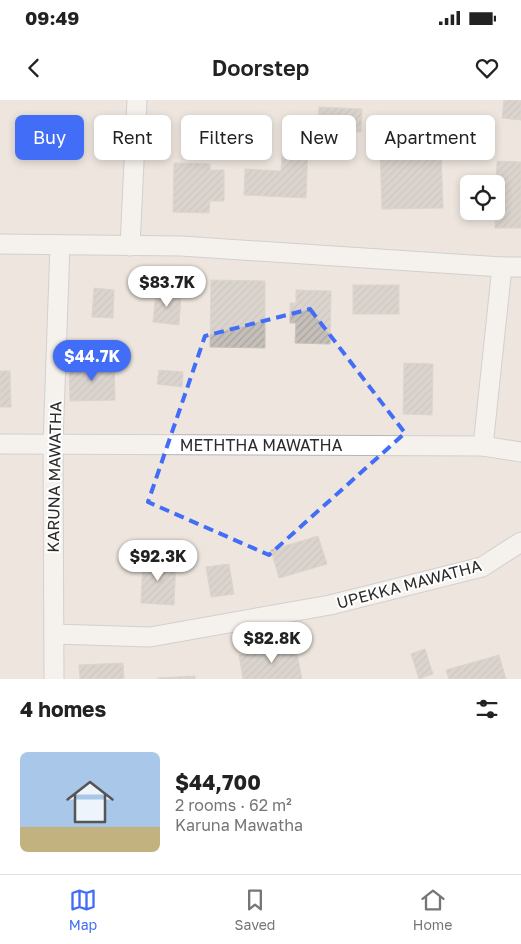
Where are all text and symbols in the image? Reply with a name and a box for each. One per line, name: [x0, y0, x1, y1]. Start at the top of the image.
text: 09:49: [25, 6, 79, 29]
icon: back: [20, 54, 48, 82]
text: Doorstep: [212, 54, 309, 81]
icon: heart: [473, 54, 501, 82]
chip: Buy: [15, 115, 84, 160]
chip: Rent: [94, 115, 171, 160]
chip: Filters: [181, 115, 272, 160]
chip: New: [282, 115, 356, 160]
chip: Apartment: [366, 115, 495, 160]
map controls: [460, 175, 505, 220]
button: locate: [460, 175, 505, 220]
pin: $83.7K: [126, 266, 208, 308]
text: $83.7K: [139, 272, 195, 292]
pin: $44.7K: [51, 340, 133, 382]
text: $44.7K: [64, 346, 120, 366]
street label: KARUNA MAWATHA: [43, 401, 65, 553]
street label: METHTHA MAWATHA: [180, 435, 343, 455]
pin: $92.3K: [117, 540, 199, 582]
text: $92.3K: [129, 546, 187, 566]
street label: UPEKKA MAWATHA: [334, 555, 484, 613]
pin: $82.8K: [231, 622, 313, 664]
text: $82.8K: [243, 628, 301, 648]
icon: filters: [473, 695, 501, 723]
text: 4 homes: [20, 696, 106, 722]
text: $44,700: [175, 769, 261, 795]
icon: home: [60, 772, 120, 832]
text: 2 rooms · 62 m²: [175, 795, 292, 815]
text: Karuna Mawatha: [175, 815, 303, 835]
tab: Map: [69, 886, 97, 933]
tab: Saved: [235, 886, 275, 933]
tab: Home: [413, 886, 452, 933]

